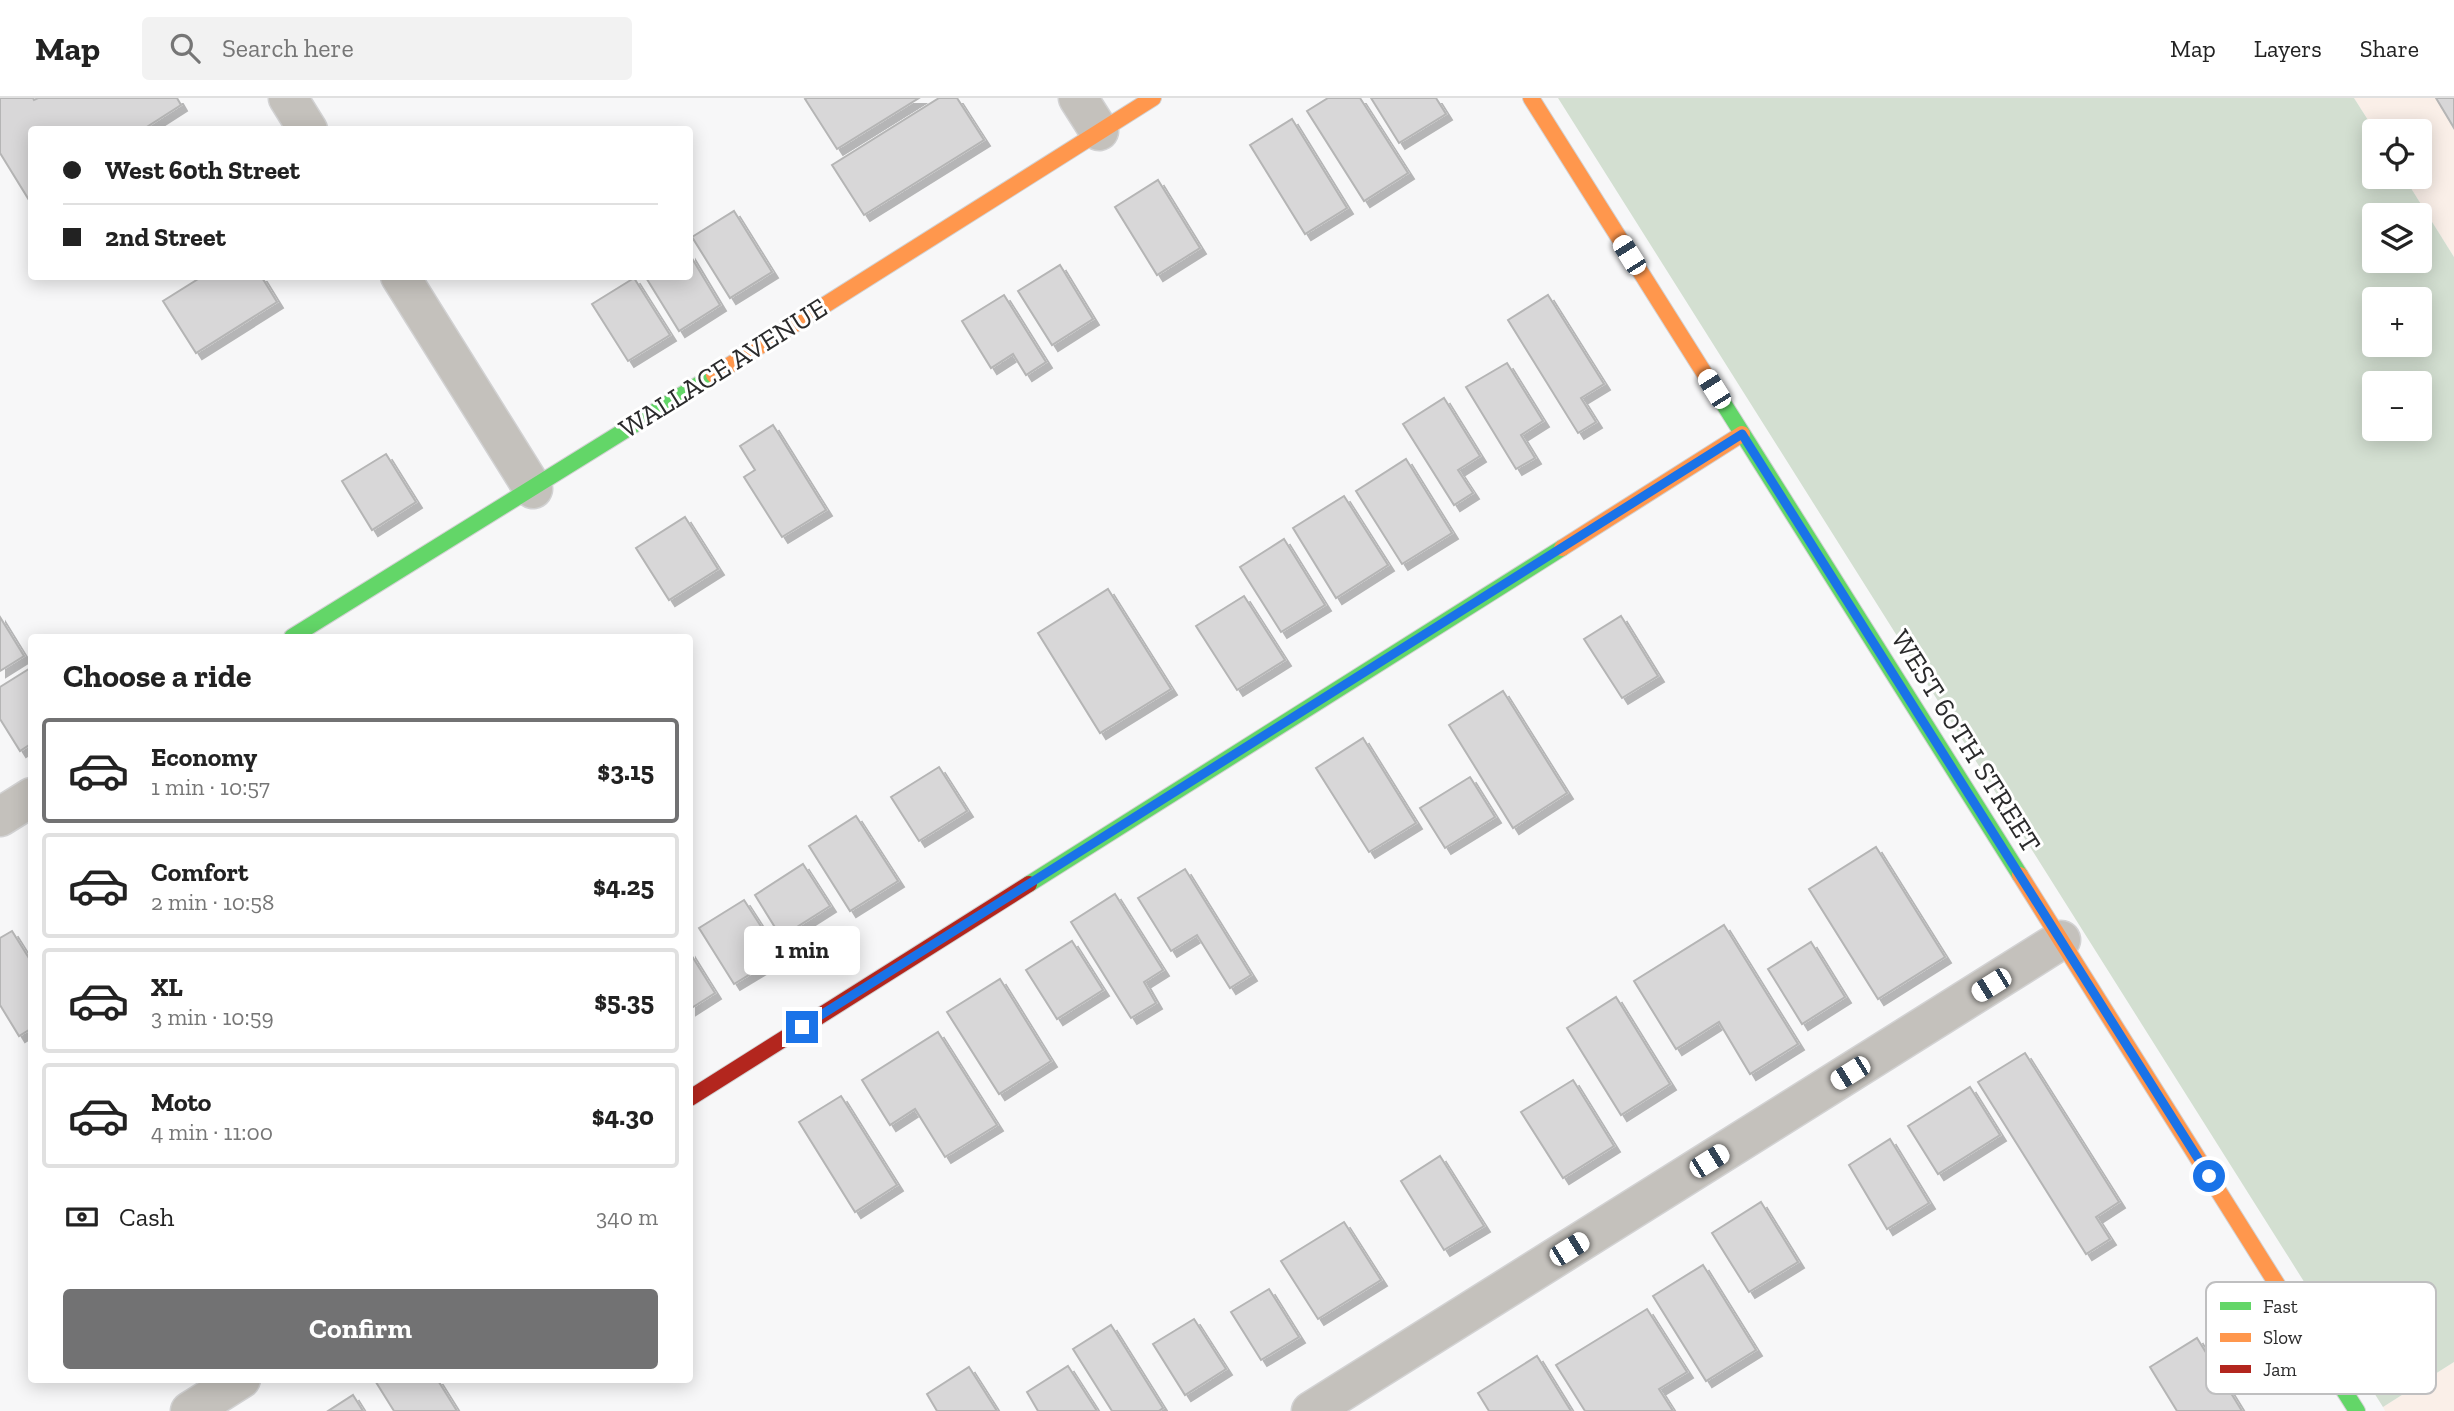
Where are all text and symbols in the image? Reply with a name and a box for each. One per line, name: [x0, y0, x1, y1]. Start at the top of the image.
search box: [142, 17, 632, 80]
text: Map: [35, 29, 100, 68]
icon: search: [166, 29, 204, 67]
text: Search here: [222, 32, 354, 64]
text: Map: [2170, 34, 2216, 63]
text: Layers: [2254, 34, 2322, 63]
text: Share: [2360, 34, 2419, 63]
map controls: [2362, 119, 2432, 441]
button: locate: [2362, 119, 2432, 189]
text: West 60th Street: [105, 154, 300, 186]
button: layers: [2362, 203, 2432, 273]
text: 2nd Street: [105, 221, 226, 253]
car: [1609, 232, 1650, 278]
button: +: [2362, 287, 2432, 357]
street label: WALLACE AVENUE: [613, 291, 833, 445]
car: [1694, 366, 1735, 412]
button: −: [2362, 371, 2432, 441]
street label: WEST 60TH STREET: [1884, 624, 2048, 858]
text: Choose a ride: [63, 657, 251, 695]
icon: car: [67, 739, 130, 802]
text: Economy: [151, 741, 257, 773]
text: $3.15: [597, 755, 654, 787]
text: 1 min · 10:57: [151, 773, 270, 801]
icon: car: [67, 854, 130, 917]
text: Comfort: [151, 856, 248, 888]
text: $4.25: [593, 870, 654, 902]
text: 2 min · 10:58: [151, 888, 274, 916]
callout: 1 min: [744, 926, 860, 974]
text: 1 min: [775, 936, 829, 964]
car: [1968, 965, 2015, 1005]
icon: car: [67, 969, 130, 1032]
text: XL: [151, 971, 183, 1003]
text: $5.35: [594, 985, 654, 1017]
text: 3 min · 10:59: [151, 1003, 274, 1031]
route end: [786, 1011, 818, 1043]
car: [1827, 1053, 1874, 1093]
icon: car: [67, 1084, 130, 1147]
text: Moto: [151, 1086, 211, 1118]
text: $4.30: [592, 1100, 654, 1132]
text: 4 min · 11:00: [151, 1118, 273, 1146]
car: [1686, 1141, 1733, 1181]
route start: [2193, 1160, 2225, 1192]
icon: cash: [63, 1198, 101, 1236]
text: Cash: [119, 1201, 174, 1233]
text: 340 m: [596, 1203, 658, 1231]
car: [1546, 1229, 1593, 1269]
legend: [2206, 1282, 2436, 1394]
button: Confirm: [63, 1289, 658, 1369]
text: Fast: [2263, 1295, 2298, 1318]
text: Slow: [2263, 1326, 2303, 1349]
text: Jam: [2263, 1358, 2297, 1381]

